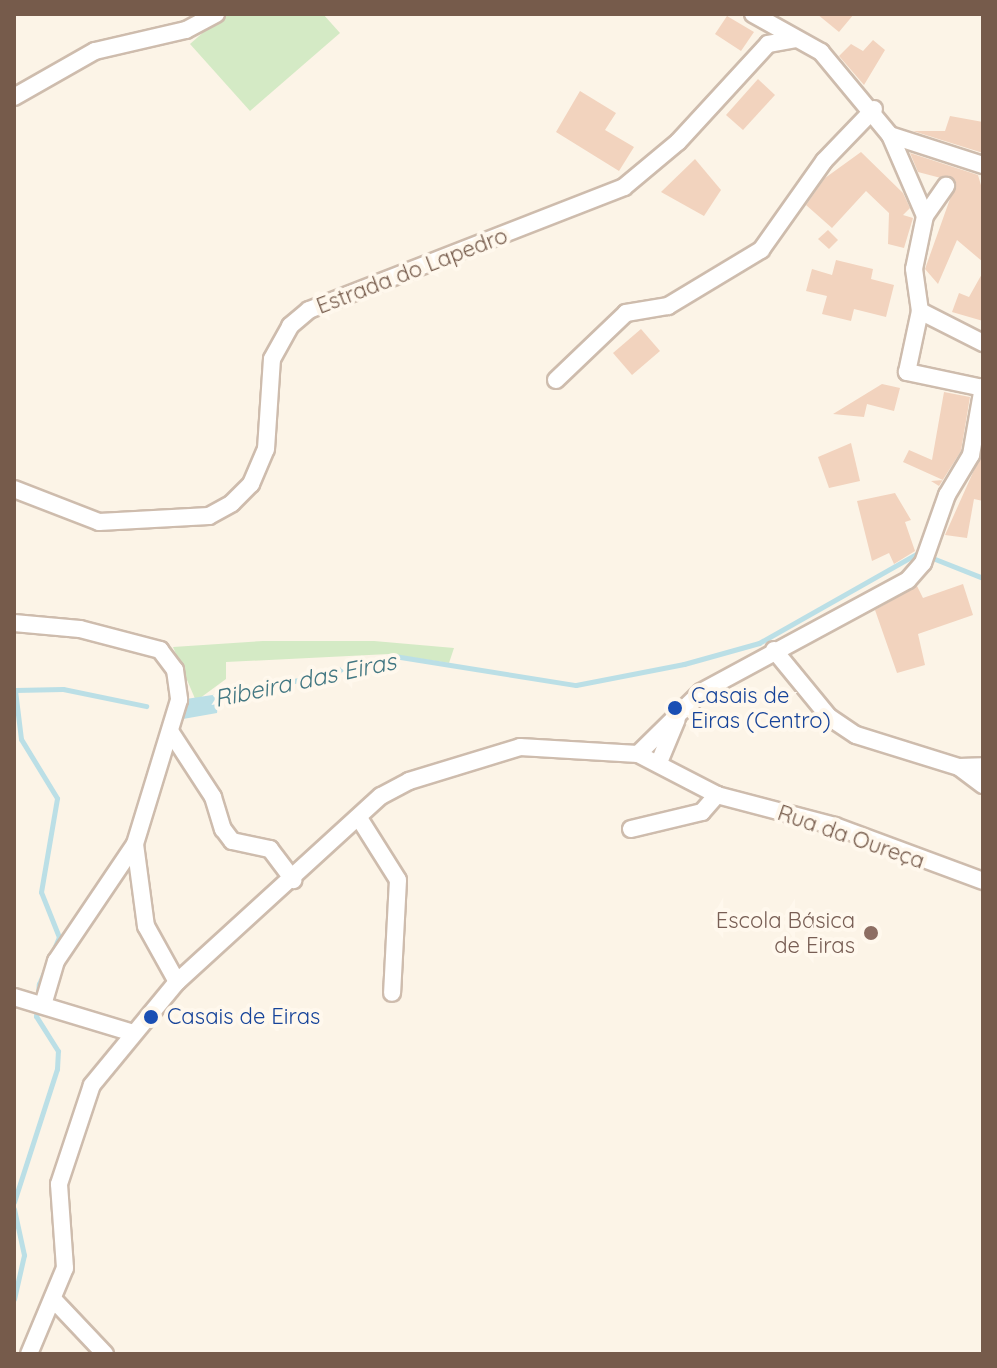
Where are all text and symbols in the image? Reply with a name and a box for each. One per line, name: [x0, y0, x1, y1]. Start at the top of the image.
street label: Estrada do Lapedro: [313, 222, 511, 320]
water label: Ribeira das Eiras: [212, 647, 398, 713]
place label: Casais de Eiras (Centro): [691, 682, 831, 734]
marker: Casais de Eiras (Centro): [666, 699, 684, 717]
street label: Rua da Oureça: [774, 800, 928, 874]
place label: Escola Básica de Eiras: [716, 907, 855, 958]
marker: Escola Básica de Eiras: [862, 924, 880, 942]
place label: Casais de Eiras: [167, 1004, 320, 1030]
marker: Casais de Eiras: [142, 1008, 160, 1026]

